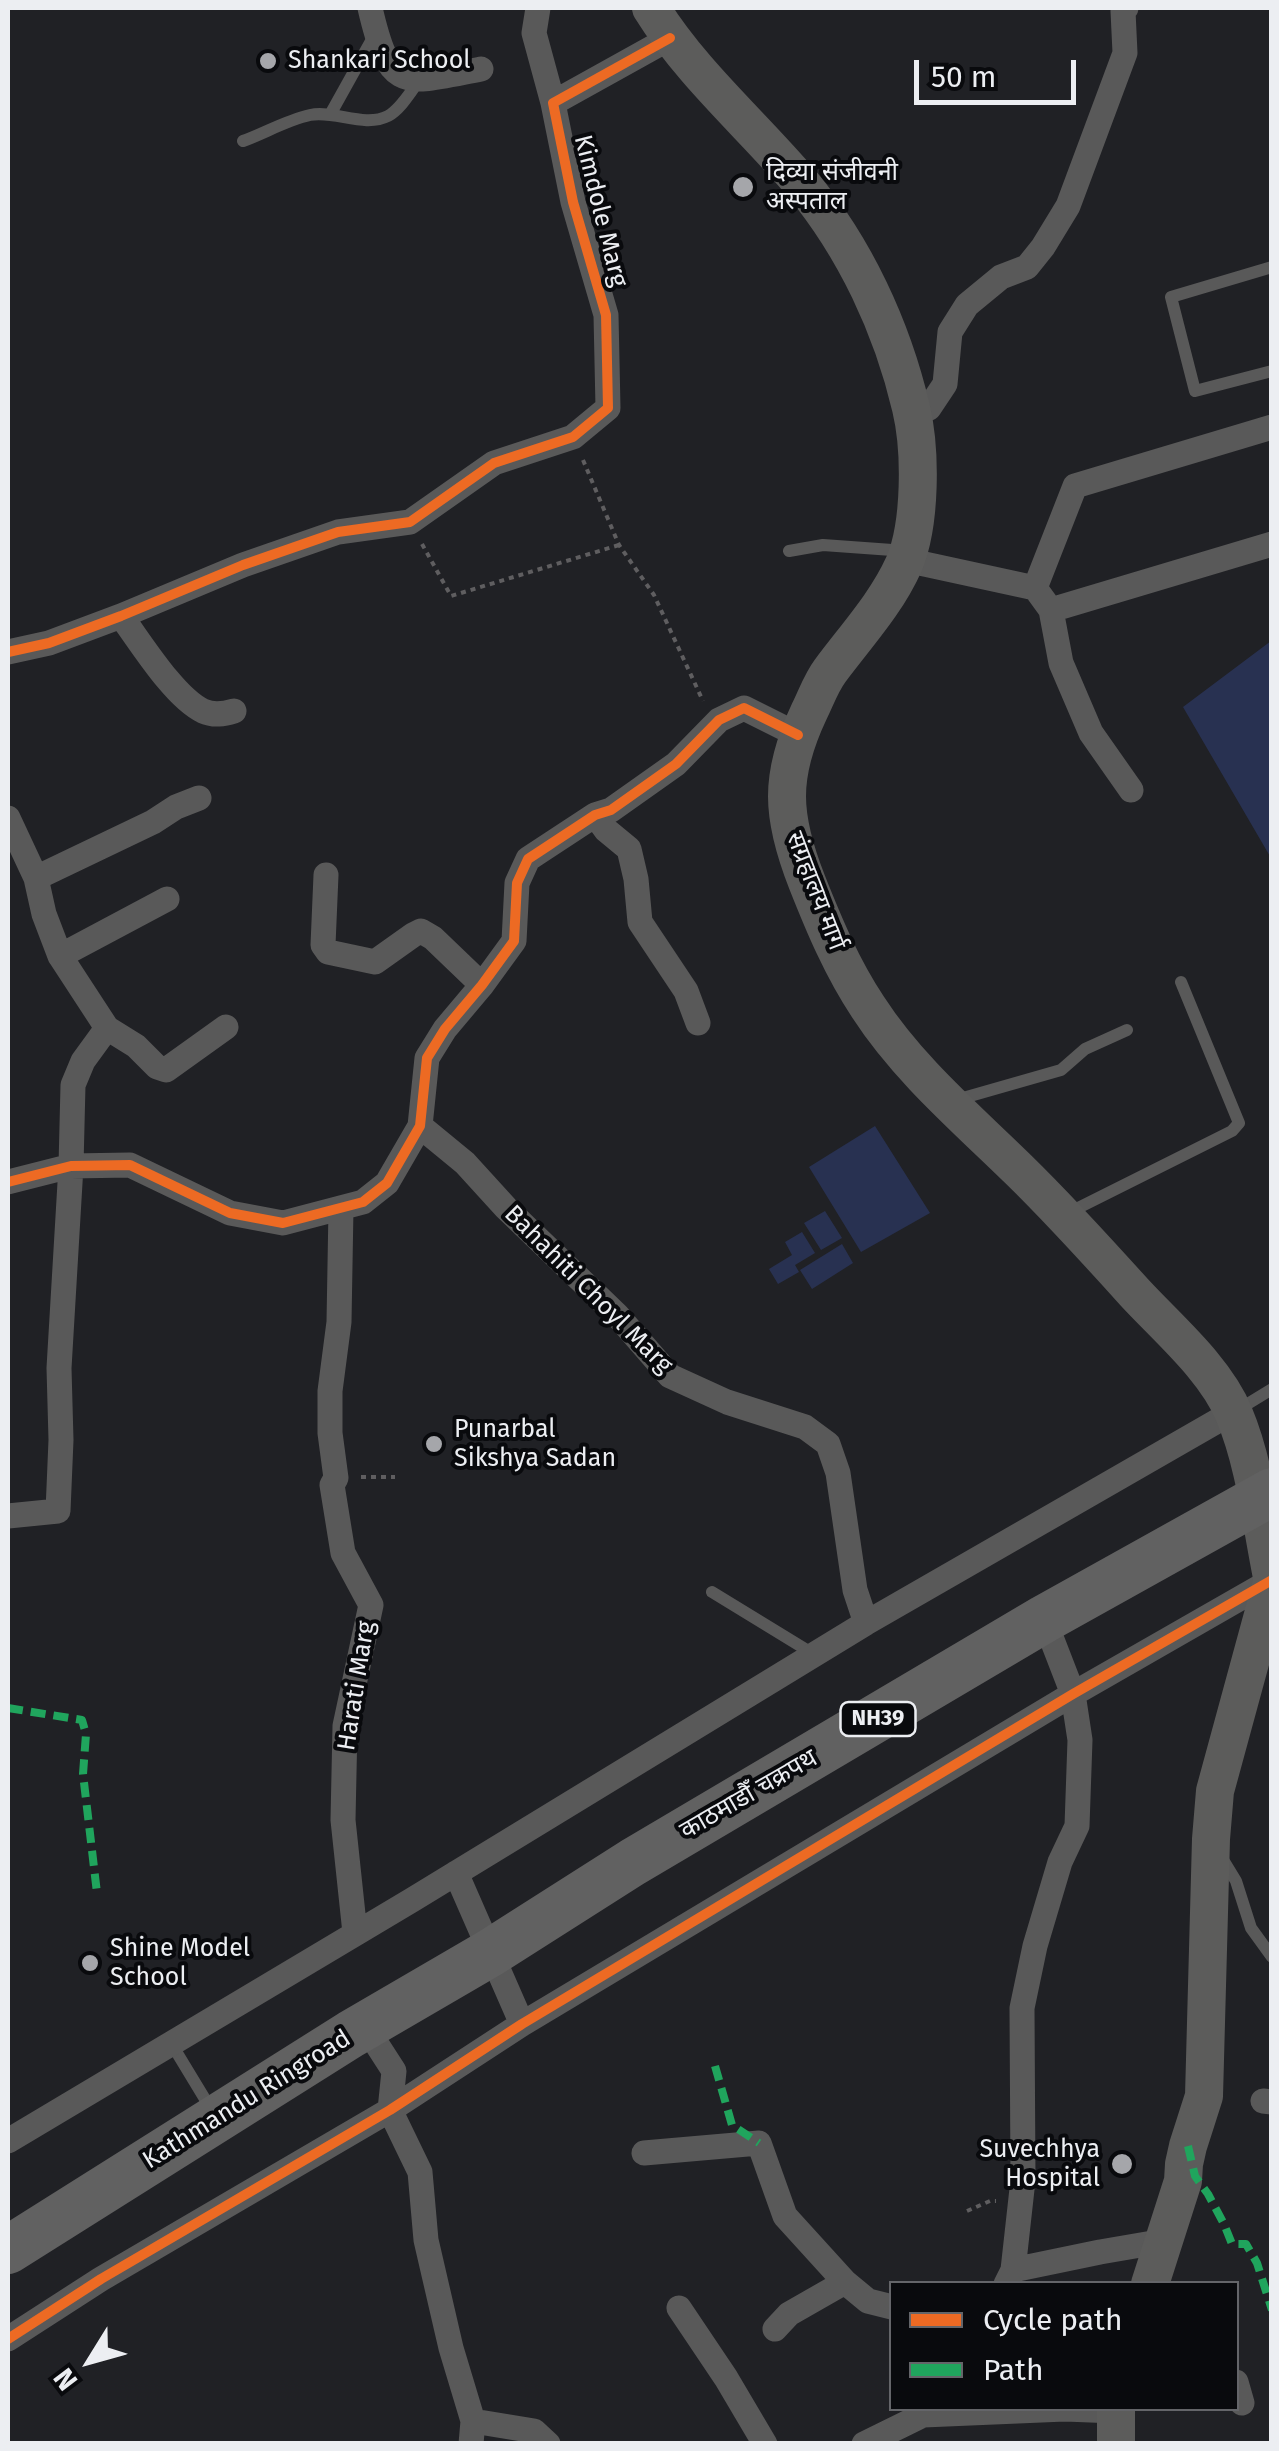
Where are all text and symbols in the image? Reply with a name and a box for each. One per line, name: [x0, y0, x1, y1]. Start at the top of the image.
scale bar: [919, 40, 1082, 102]
place label: Shankari School: [288, 46, 471, 76]
marker: Shankari School: [257, 50, 279, 72]
text: 50 m: [931, 59, 996, 95]
street label: Kimdole Marg: [567, 132, 633, 290]
place label: दिव्या संजीवनी अस्पताल: [766, 158, 898, 217]
marker: दिव्या संजीवनी अस्पताल: [730, 174, 756, 200]
street label: संग्रहालय मार्ग: [779, 828, 851, 954]
street label: Bahahiti Choyl Marg: [498, 1200, 678, 1380]
place label: Punarbal Sikshya Sadan: [454, 1415, 616, 1474]
marker: Punarbal Sikshya Sadan: [423, 1433, 445, 1455]
street label: Harati Marg: [332, 1619, 382, 1753]
road number: NH39: [840, 1702, 916, 1736]
street label: काठमाडाैँ चक्रपथ: [675, 1744, 823, 1846]
place label: Shine Model School: [110, 1934, 250, 1993]
marker: Shine Model School: [79, 1952, 101, 1974]
street label: Kathmandu Ringroad: [138, 2024, 356, 2176]
place label: Suvechhya Hospital: [979, 2135, 1100, 2194]
marker: Suvechhya Hospital: [1109, 2151, 1135, 2177]
legend: [889, 2281, 1239, 2411]
text: Cycle path: [983, 2302, 1122, 2338]
north arrow: [40, 2311, 140, 2411]
text: Path: [983, 2352, 1044, 2388]
text: N: [47, 2362, 84, 2397]

